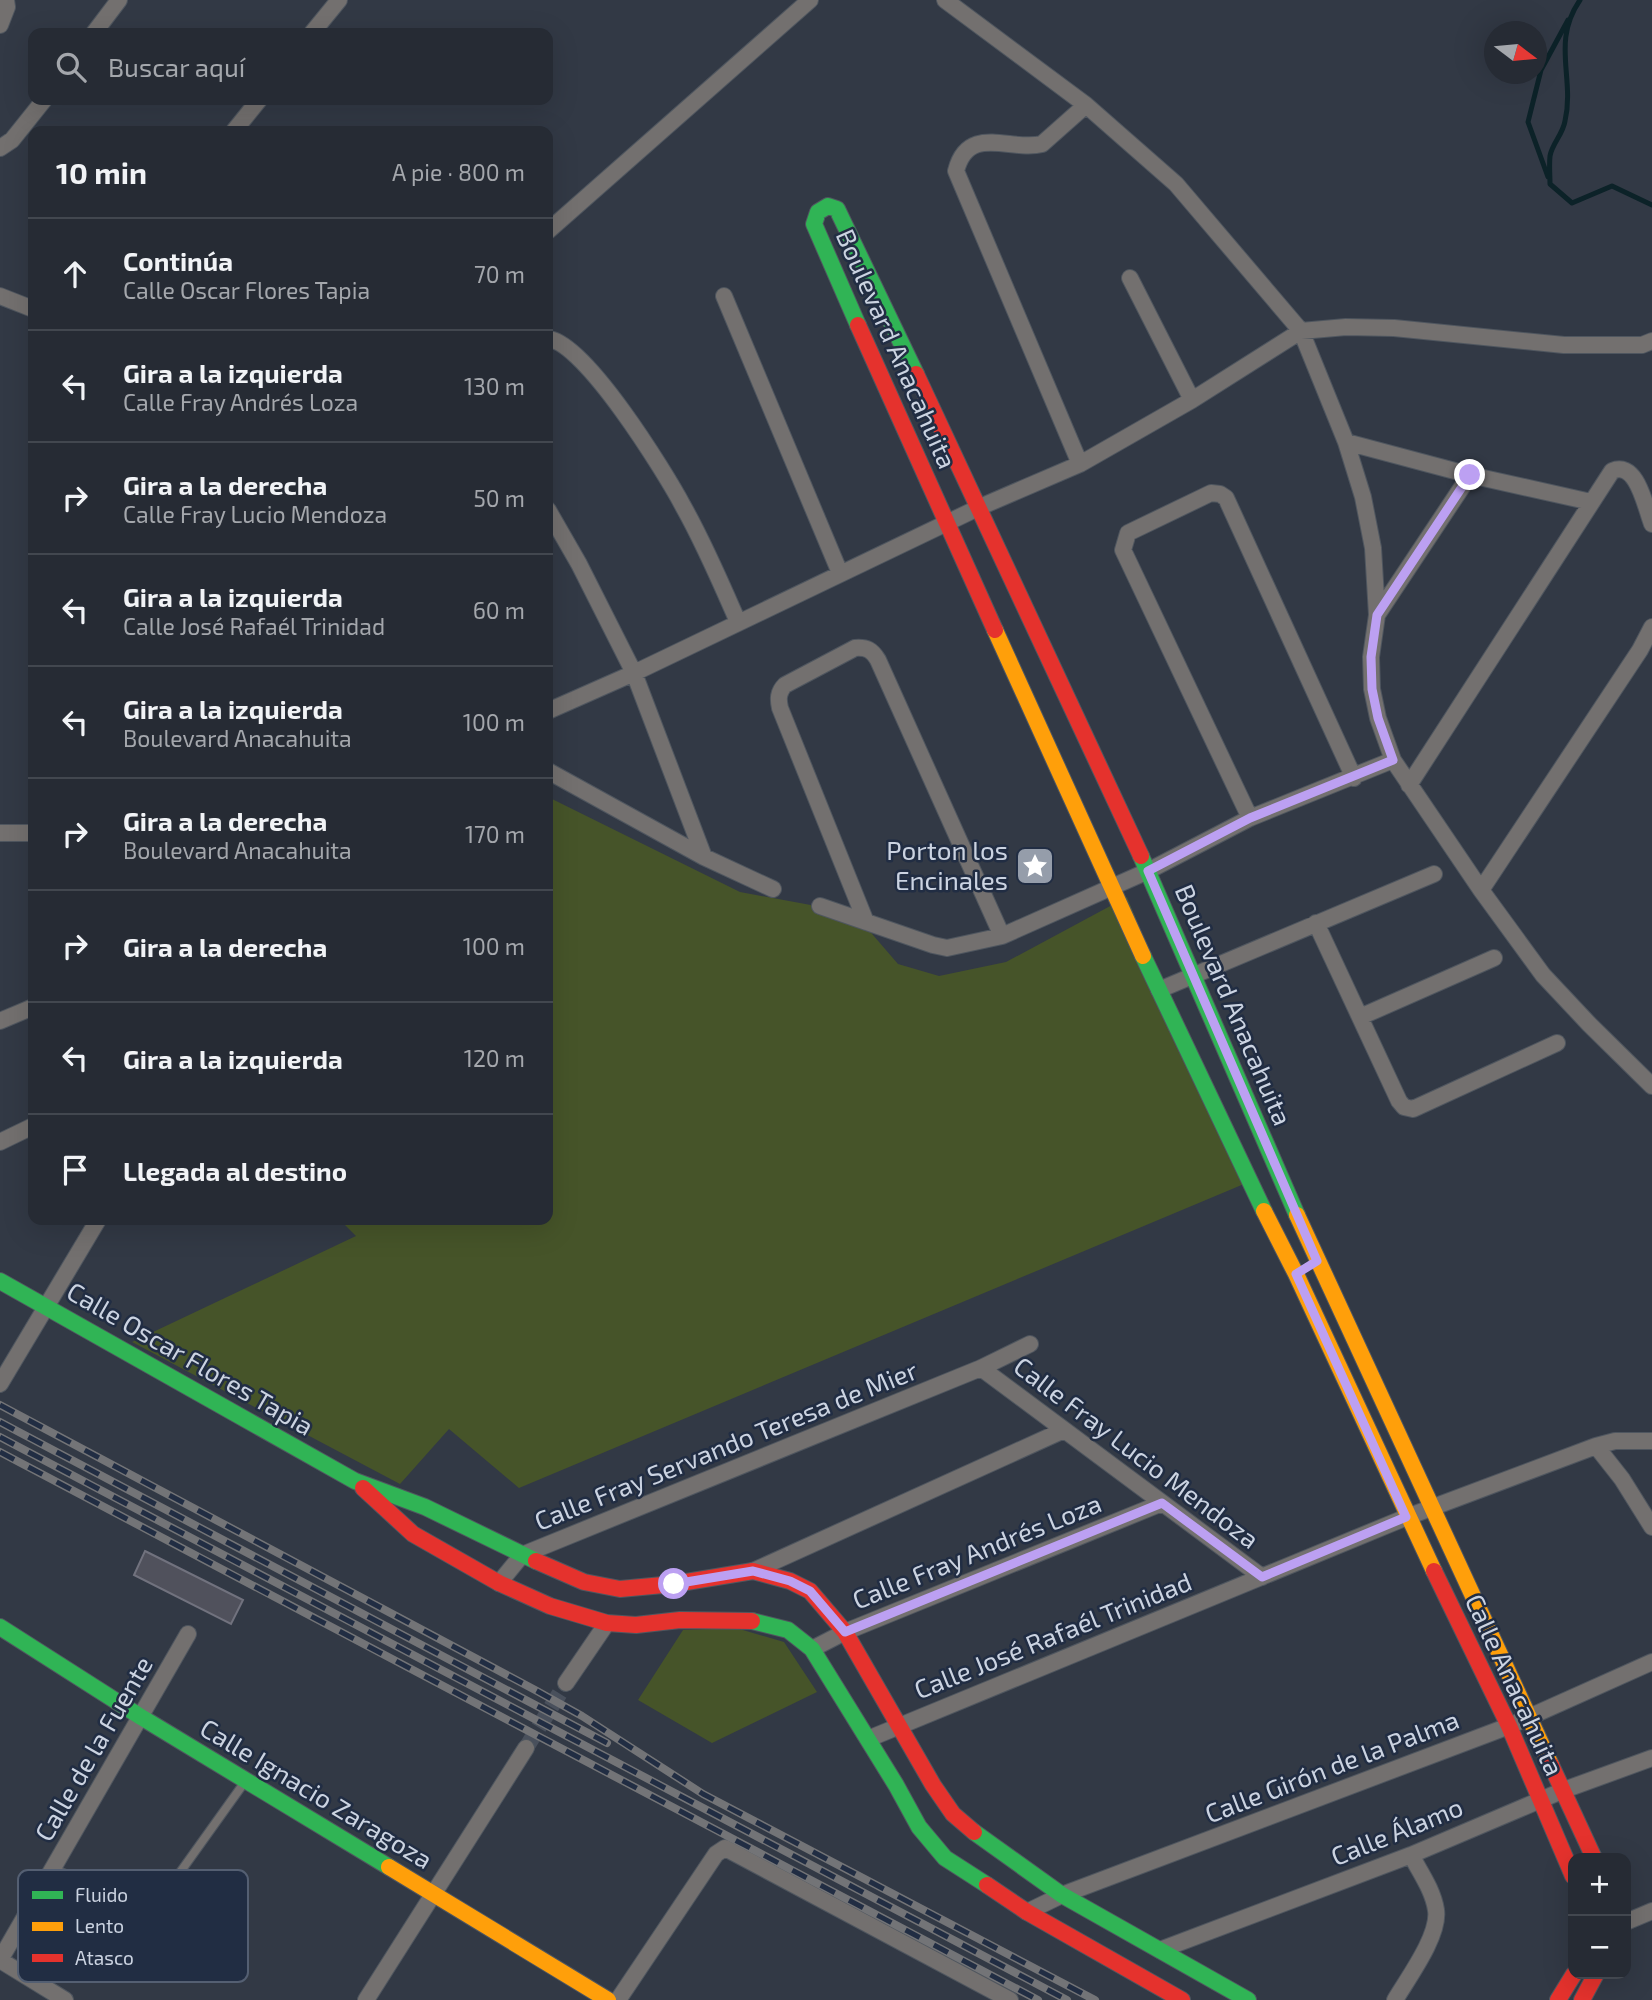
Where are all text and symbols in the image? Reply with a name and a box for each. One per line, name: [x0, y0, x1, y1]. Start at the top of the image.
north arrow: [1484, 21, 1547, 84]
search box: [28, 28, 553, 105]
icon: search: [52, 48, 90, 86]
text: Buscar aquí: [108, 51, 245, 82]
text: 10 min: [56, 154, 147, 190]
text: A pie · 800 m: [392, 158, 525, 186]
street label: Boulevard Anacahuita: [831, 224, 964, 473]
text: Continúa: [123, 245, 233, 276]
icon: ahead: [56, 255, 94, 293]
text: 70 m: [474, 260, 525, 288]
text: Calle Oscar Flores Tapia: [123, 276, 370, 304]
text: Gira a la izquierda: [123, 357, 343, 388]
icon: left: [56, 367, 94, 405]
text: 130 m: [464, 372, 525, 400]
text: Calle Fray Andrés Loza: [123, 388, 358, 416]
route end: [1454, 459, 1485, 490]
text: Gira a la derecha: [123, 469, 327, 500]
icon: right: [56, 479, 94, 517]
text: 50 m: [474, 484, 525, 512]
text: Calle Fray Lucio Mendoza: [123, 500, 387, 528]
text: Gira a la izquierda: [123, 581, 343, 612]
icon: left: [56, 591, 94, 629]
text: 60 m: [473, 596, 525, 624]
text: Calle José Rafaél Trinidad: [123, 612, 385, 640]
text: Gira a la izquierda: [123, 693, 343, 724]
icon: left: [56, 703, 94, 741]
text: 100 m: [463, 708, 525, 736]
text: Boulevard Anacahuita: [123, 724, 352, 752]
text: Gira a la derecha: [123, 805, 327, 836]
icon: right: [56, 815, 94, 853]
text: 170 m: [465, 820, 525, 848]
place label: Porton los Encinales: [886, 834, 1008, 895]
text: Boulevard Anacahuita: [123, 836, 352, 864]
place icon: Porton los Encinales: [1014, 845, 1056, 887]
street label: Boulevard Anacahuita: [1170, 879, 1299, 1129]
icon: right: [56, 927, 94, 965]
text: Gira a la derecha: [123, 931, 327, 962]
text: 100 m: [463, 932, 525, 960]
icon: left: [56, 1039, 94, 1077]
text: Gira a la izquierda: [123, 1043, 343, 1074]
text: 120 m: [464, 1044, 525, 1072]
icon: arrive: [56, 1151, 94, 1189]
text: Llegada al destino: [123, 1155, 347, 1186]
street label: Calle Oscar Flores Tapia: [62, 1274, 319, 1441]
street label: Calle Fray Lucio Mendoza: [1008, 1350, 1265, 1554]
street label: Calle Fray Servando Teresa de Mier: [529, 1353, 921, 1536]
street label: Calle Fray Andrés Loza: [847, 1486, 1105, 1615]
street label: Calle José Rafaél Trinidad: [909, 1565, 1196, 1704]
route start: [658, 1568, 689, 1599]
street label: Calle Anacahuita: [1460, 1589, 1571, 1780]
street label: Calle de la Fuente: [27, 1650, 158, 1846]
street label: Calle Girón de la Palma: [1200, 1703, 1463, 1828]
street label: Calle Ignacio Zaragoza: [195, 1711, 438, 1874]
street label: Calle Álamo: [1326, 1790, 1467, 1871]
map controls: [1568, 1853, 1631, 1979]
button: +: [1568, 1853, 1631, 1916]
legend: [18, 1870, 248, 1982]
text: Fluido: [75, 1883, 128, 1906]
text: Lento: [75, 1914, 124, 1937]
button: −: [1568, 1916, 1631, 1979]
text: Atasco: [75, 1946, 134, 1969]

